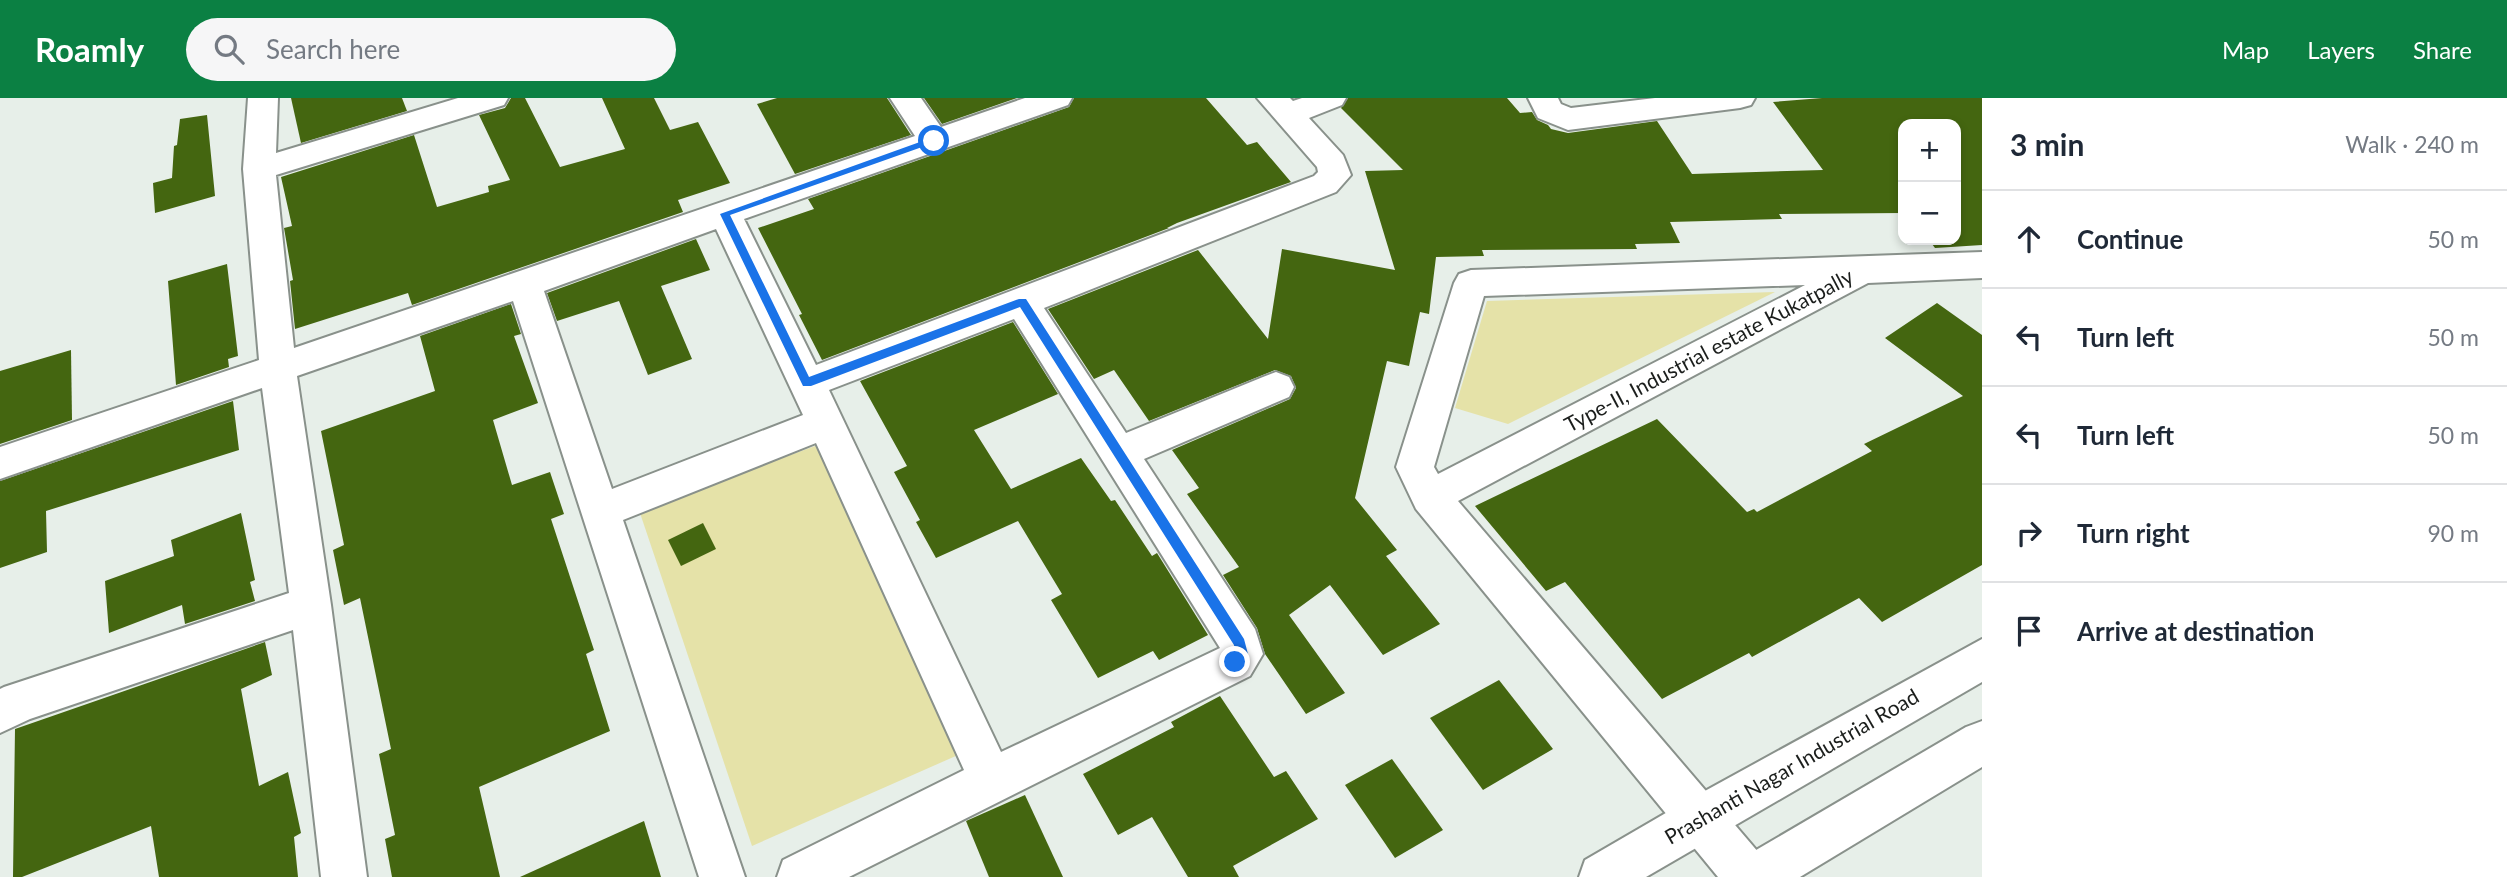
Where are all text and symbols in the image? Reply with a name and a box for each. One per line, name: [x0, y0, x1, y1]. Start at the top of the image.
search box: [186, 18, 676, 81]
text: Roamly: [35, 29, 144, 69]
icon: search: [210, 30, 248, 68]
text: Search here: [266, 33, 400, 65]
text: Map: [2222, 35, 2269, 64]
text: Layers: [2307, 35, 2375, 64]
text: Share: [2413, 35, 2472, 64]
map controls: [1898, 119, 1961, 245]
button: +: [1898, 119, 1961, 182]
route start: [918, 125, 949, 156]
text: 3 min: [2010, 126, 2084, 162]
text: Walk · 240 m: [2345, 130, 2479, 158]
button: −: [1898, 182, 1961, 245]
icon: ahead: [2010, 220, 2048, 258]
text: Continue: [2077, 223, 2183, 255]
text: 50 m: [2428, 225, 2479, 253]
street label: Type-II, Industrial estate Kukatpally: [1560, 263, 1857, 437]
icon: left: [2010, 318, 2048, 356]
text: Turn left: [2077, 321, 2174, 353]
text: 50 m: [2428, 323, 2479, 351]
icon: left: [2010, 416, 2048, 454]
text: Turn left: [2077, 419, 2174, 451]
text: 50 m: [2428, 421, 2479, 449]
icon: right: [2010, 514, 2048, 552]
text: Turn right: [2077, 517, 2190, 549]
text: 90 m: [2428, 519, 2479, 547]
icon: arrive: [2010, 612, 2048, 650]
text: Arrive at destination: [2077, 615, 2314, 647]
route end: [1219, 646, 1250, 677]
street label: Prashanti Nagar Industrial Road: [1660, 683, 1923, 849]

